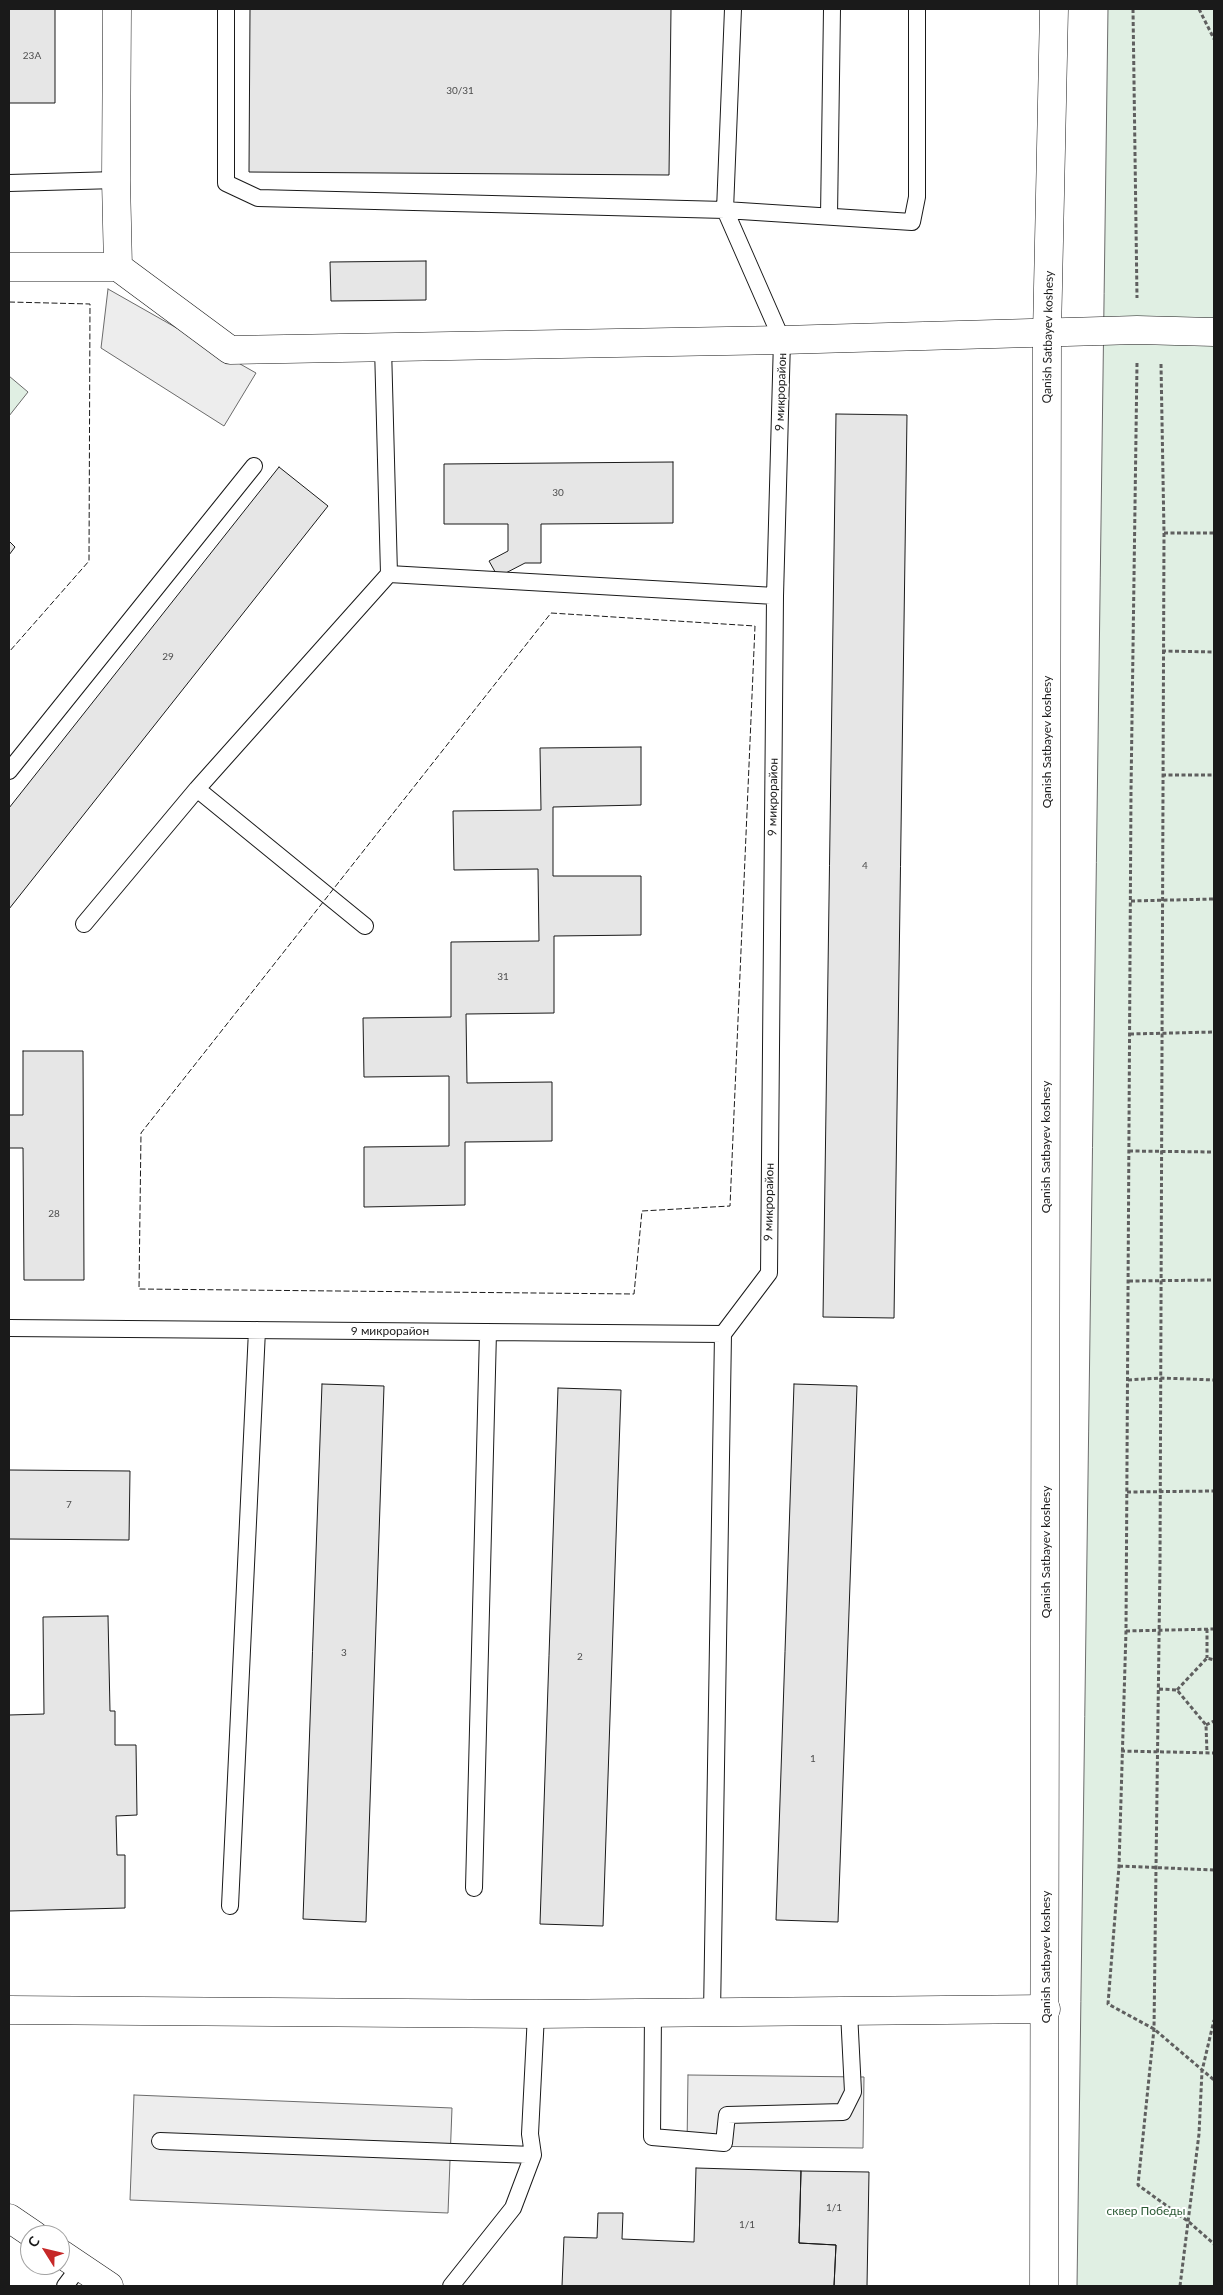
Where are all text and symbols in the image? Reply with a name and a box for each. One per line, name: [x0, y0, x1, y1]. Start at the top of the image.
house number: 23А: [23, 50, 41, 62]
house number: 30/31: [446, 85, 474, 97]
street label: Qanish Satbayev koshesy: [1040, 271, 1056, 403]
street label: 9 микрорайон: [772, 353, 790, 431]
house number: 30: [552, 487, 564, 499]
house number: 29: [162, 651, 174, 663]
street label: Qanish Satbayev koshesy: [1040, 676, 1054, 808]
street label: 9 микрорайон: [765, 758, 781, 836]
house number: 4: [862, 860, 868, 872]
house number: 31: [497, 971, 509, 983]
street label: Qanish Satbayev koshesy: [1039, 1081, 1053, 1213]
street label: 9 микрорайон: [761, 1163, 777, 1241]
house number: 28: [48, 1208, 60, 1220]
street label: 9 микрорайон: [351, 1324, 429, 1338]
street label: Qanish Satbayev koshesy: [1039, 1486, 1053, 1618]
house number: 7: [66, 1499, 72, 1511]
house number: 3: [341, 1647, 347, 1659]
house number: 2: [577, 1651, 583, 1663]
house number: 1: [810, 1753, 816, 1765]
street label: Qanish Satbayev koshesy: [1039, 1891, 1053, 2023]
house number: 1/1: [826, 2202, 842, 2214]
park label: сквер Победы: [1107, 2204, 1185, 2218]
house number: 1/1: [739, 2219, 755, 2231]
north arrow: [20, 2225, 70, 2275]
text: С: [24, 2233, 43, 2250]

